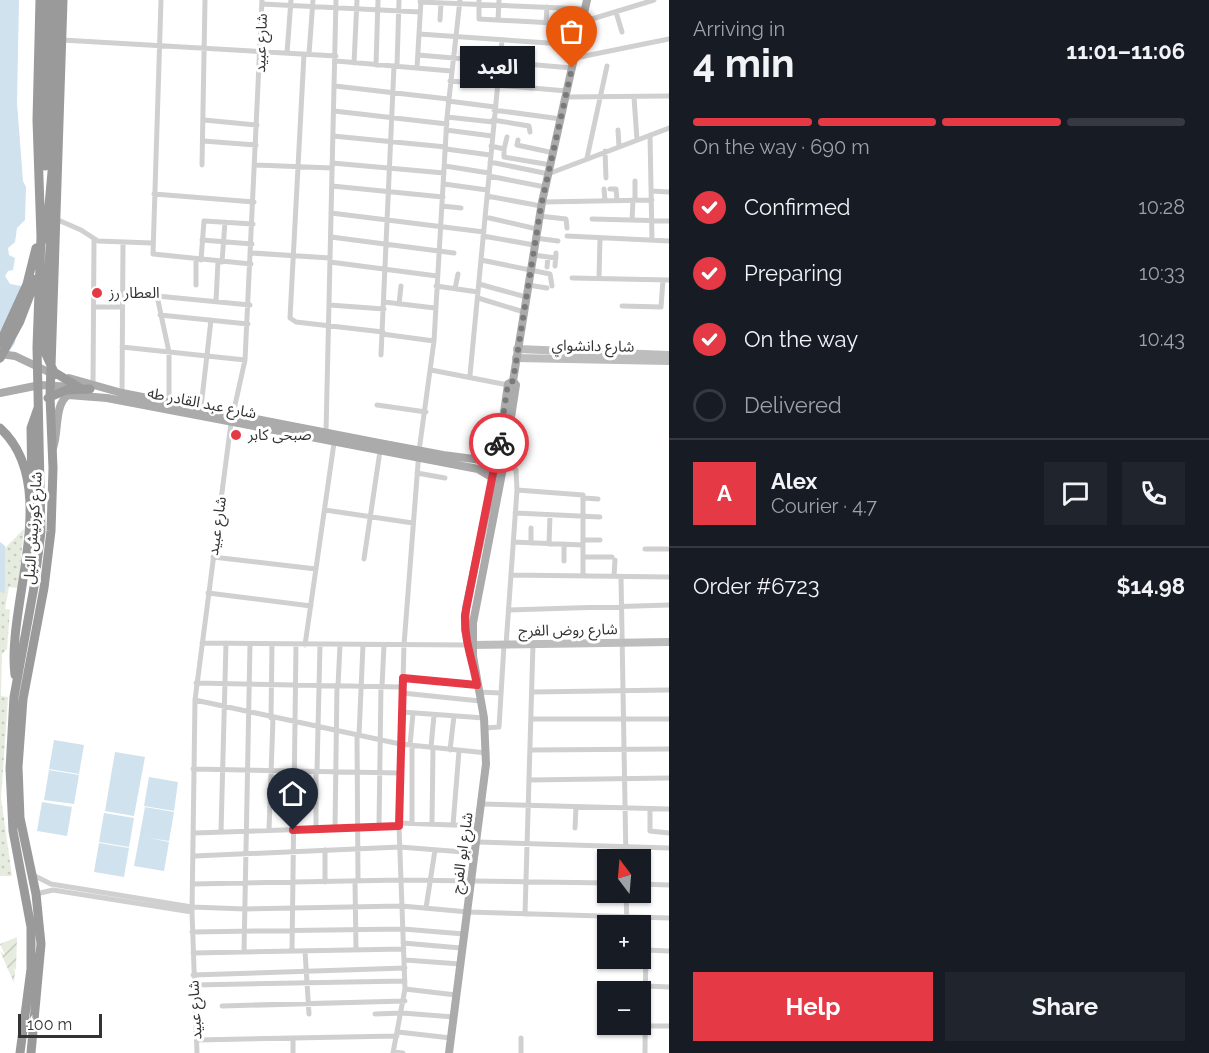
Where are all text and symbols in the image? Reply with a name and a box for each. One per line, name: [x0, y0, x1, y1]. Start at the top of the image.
pin: [546, 6, 597, 68]
street label: شارع عبيد: [251, 13, 274, 73]
icon: bag: [555, 15, 588, 48]
text: Arriving in: [693, 17, 785, 41]
text: 11:01–11:06: [1066, 38, 1185, 64]
text: 4 min: [693, 40, 794, 86]
callout: العبد: [461, 47, 536, 89]
text: العبد: [477, 55, 518, 79]
text: On the way · 690 m: [693, 135, 870, 159]
icon: check: [693, 191, 726, 224]
text: Confirmed: [744, 194, 851, 220]
text: 10:28: [1138, 195, 1185, 219]
icon: check: [693, 257, 726, 290]
text: Preparing: [744, 260, 842, 286]
text: 10:33: [1139, 261, 1185, 285]
place label: العطار رز: [108, 284, 160, 302]
marker: العطار رز: [90, 286, 104, 300]
icon: check: [693, 323, 726, 356]
text: On the way: [744, 326, 858, 352]
text: 10:43: [1139, 327, 1185, 351]
street label: شارع دانشواي: [551, 336, 635, 359]
street label: شارع عبد القادر طه: [145, 384, 258, 425]
text: Delivered: [744, 392, 842, 418]
courier: [469, 413, 529, 473]
place label: صبحى كابر: [247, 426, 312, 444]
icon: bike: [483, 427, 516, 460]
marker: صبحى كابر: [229, 428, 243, 442]
button: chat: [1044, 462, 1107, 525]
button: phone: [1122, 462, 1185, 525]
text: Alex: [771, 468, 817, 494]
street label: شارع كورنيش النيل: [20, 471, 49, 585]
text: A: [717, 480, 732, 506]
text: Courier · 4.7: [771, 494, 877, 518]
street label: شارع عبيد: [204, 495, 233, 557]
text: Order #6723: [693, 573, 819, 599]
text: $14.98: [1116, 573, 1185, 599]
street label: شارع روض الفرج: [518, 620, 618, 643]
pin: [267, 768, 318, 830]
icon: home: [276, 777, 309, 810]
street label: شارع ابو الفرج: [447, 811, 480, 895]
north arrow: [597, 849, 651, 903]
map controls: [597, 849, 651, 1035]
button: +: [597, 915, 651, 969]
button: Help: [693, 972, 933, 1041]
button: Share: [945, 972, 1185, 1041]
street label: شارع عبيد: [184, 980, 209, 1040]
button: −: [597, 981, 651, 1035]
scale bar: [18, 1011, 102, 1038]
text: 100 m: [27, 1015, 72, 1034]

